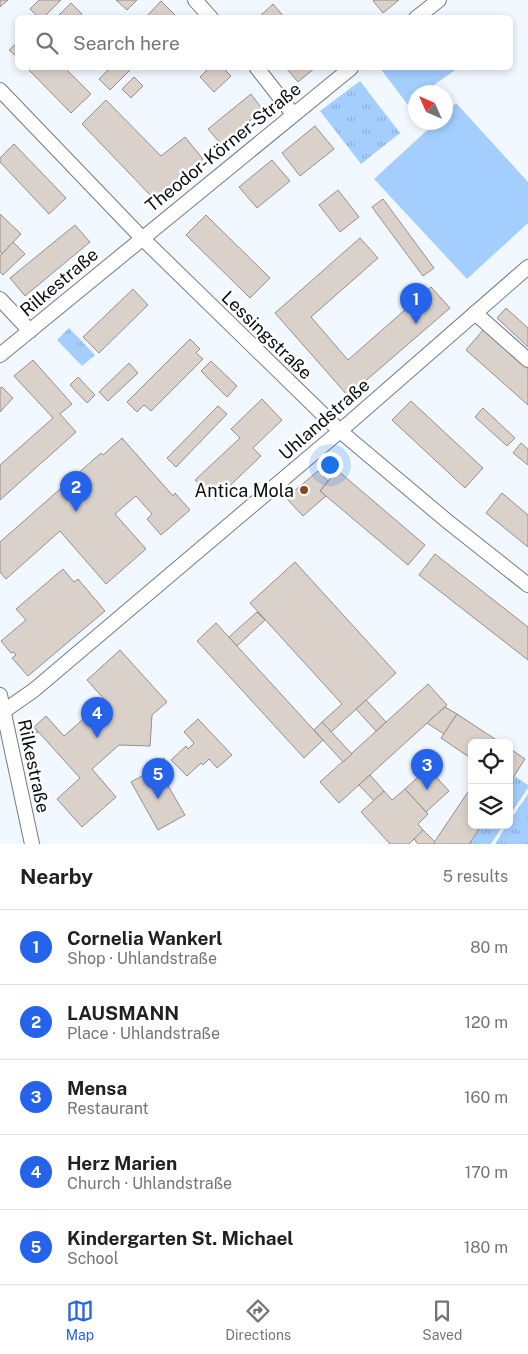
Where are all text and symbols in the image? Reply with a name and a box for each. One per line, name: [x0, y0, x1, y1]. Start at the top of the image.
search box: [15, 15, 513, 70]
icon: search: [33, 29, 61, 57]
text: Search here: [73, 32, 180, 54]
street label: Theodor-Körner-Straße: [141, 78, 305, 216]
north arrow: [408, 85, 453, 130]
street label: Rilkestraße: [16, 243, 102, 321]
pin: 1: [400, 283, 432, 324]
street label: Lessingstraße: [217, 287, 317, 383]
street label: Uhlandstraße: [275, 374, 373, 464]
your location: [317, 452, 343, 478]
pin: 2: [60, 471, 92, 512]
place label: Antica Mola: [194, 480, 294, 501]
marker: Antica Mola: [298, 484, 310, 496]
pin: 4: [81, 697, 113, 738]
street label: Rilkestraße: [14, 717, 54, 815]
map controls: [468, 739, 513, 829]
button: locate: [468, 739, 513, 784]
pin: 3: [411, 749, 443, 790]
pin: 5: [142, 758, 174, 799]
button: layers: [468, 784, 513, 829]
text: Nearby: [20, 864, 93, 889]
text: 5 results: [443, 867, 508, 886]
text: Cornelia Wankerl: [67, 927, 223, 949]
text: 1: [33, 938, 39, 957]
text: 80 m: [470, 938, 508, 957]
text: Shop · Uhlandstraße: [67, 949, 217, 968]
text: LAUSMANN: [67, 1002, 179, 1024]
text: 2: [31, 1013, 41, 1032]
text: 120 m: [464, 1013, 508, 1032]
text: Place · Uhlandstraße: [67, 1024, 220, 1043]
text: Mensa: [67, 1077, 127, 1099]
text: 3: [31, 1088, 41, 1107]
text: 160 m: [464, 1088, 508, 1107]
text: Restaurant: [67, 1099, 149, 1118]
text: Herz Marien: [67, 1152, 177, 1174]
text: 4: [31, 1163, 41, 1182]
text: 170 m: [465, 1163, 508, 1182]
text: Church · Uhlandstraße: [67, 1174, 232, 1193]
text: Kindergarten St. Michael: [67, 1227, 294, 1249]
text: 5: [31, 1238, 41, 1257]
text: 180 m: [464, 1238, 508, 1257]
text: School: [67, 1249, 118, 1268]
tab: Map: [66, 1297, 94, 1343]
tab: Directions: [225, 1297, 291, 1343]
tab: Saved: [422, 1297, 462, 1343]

